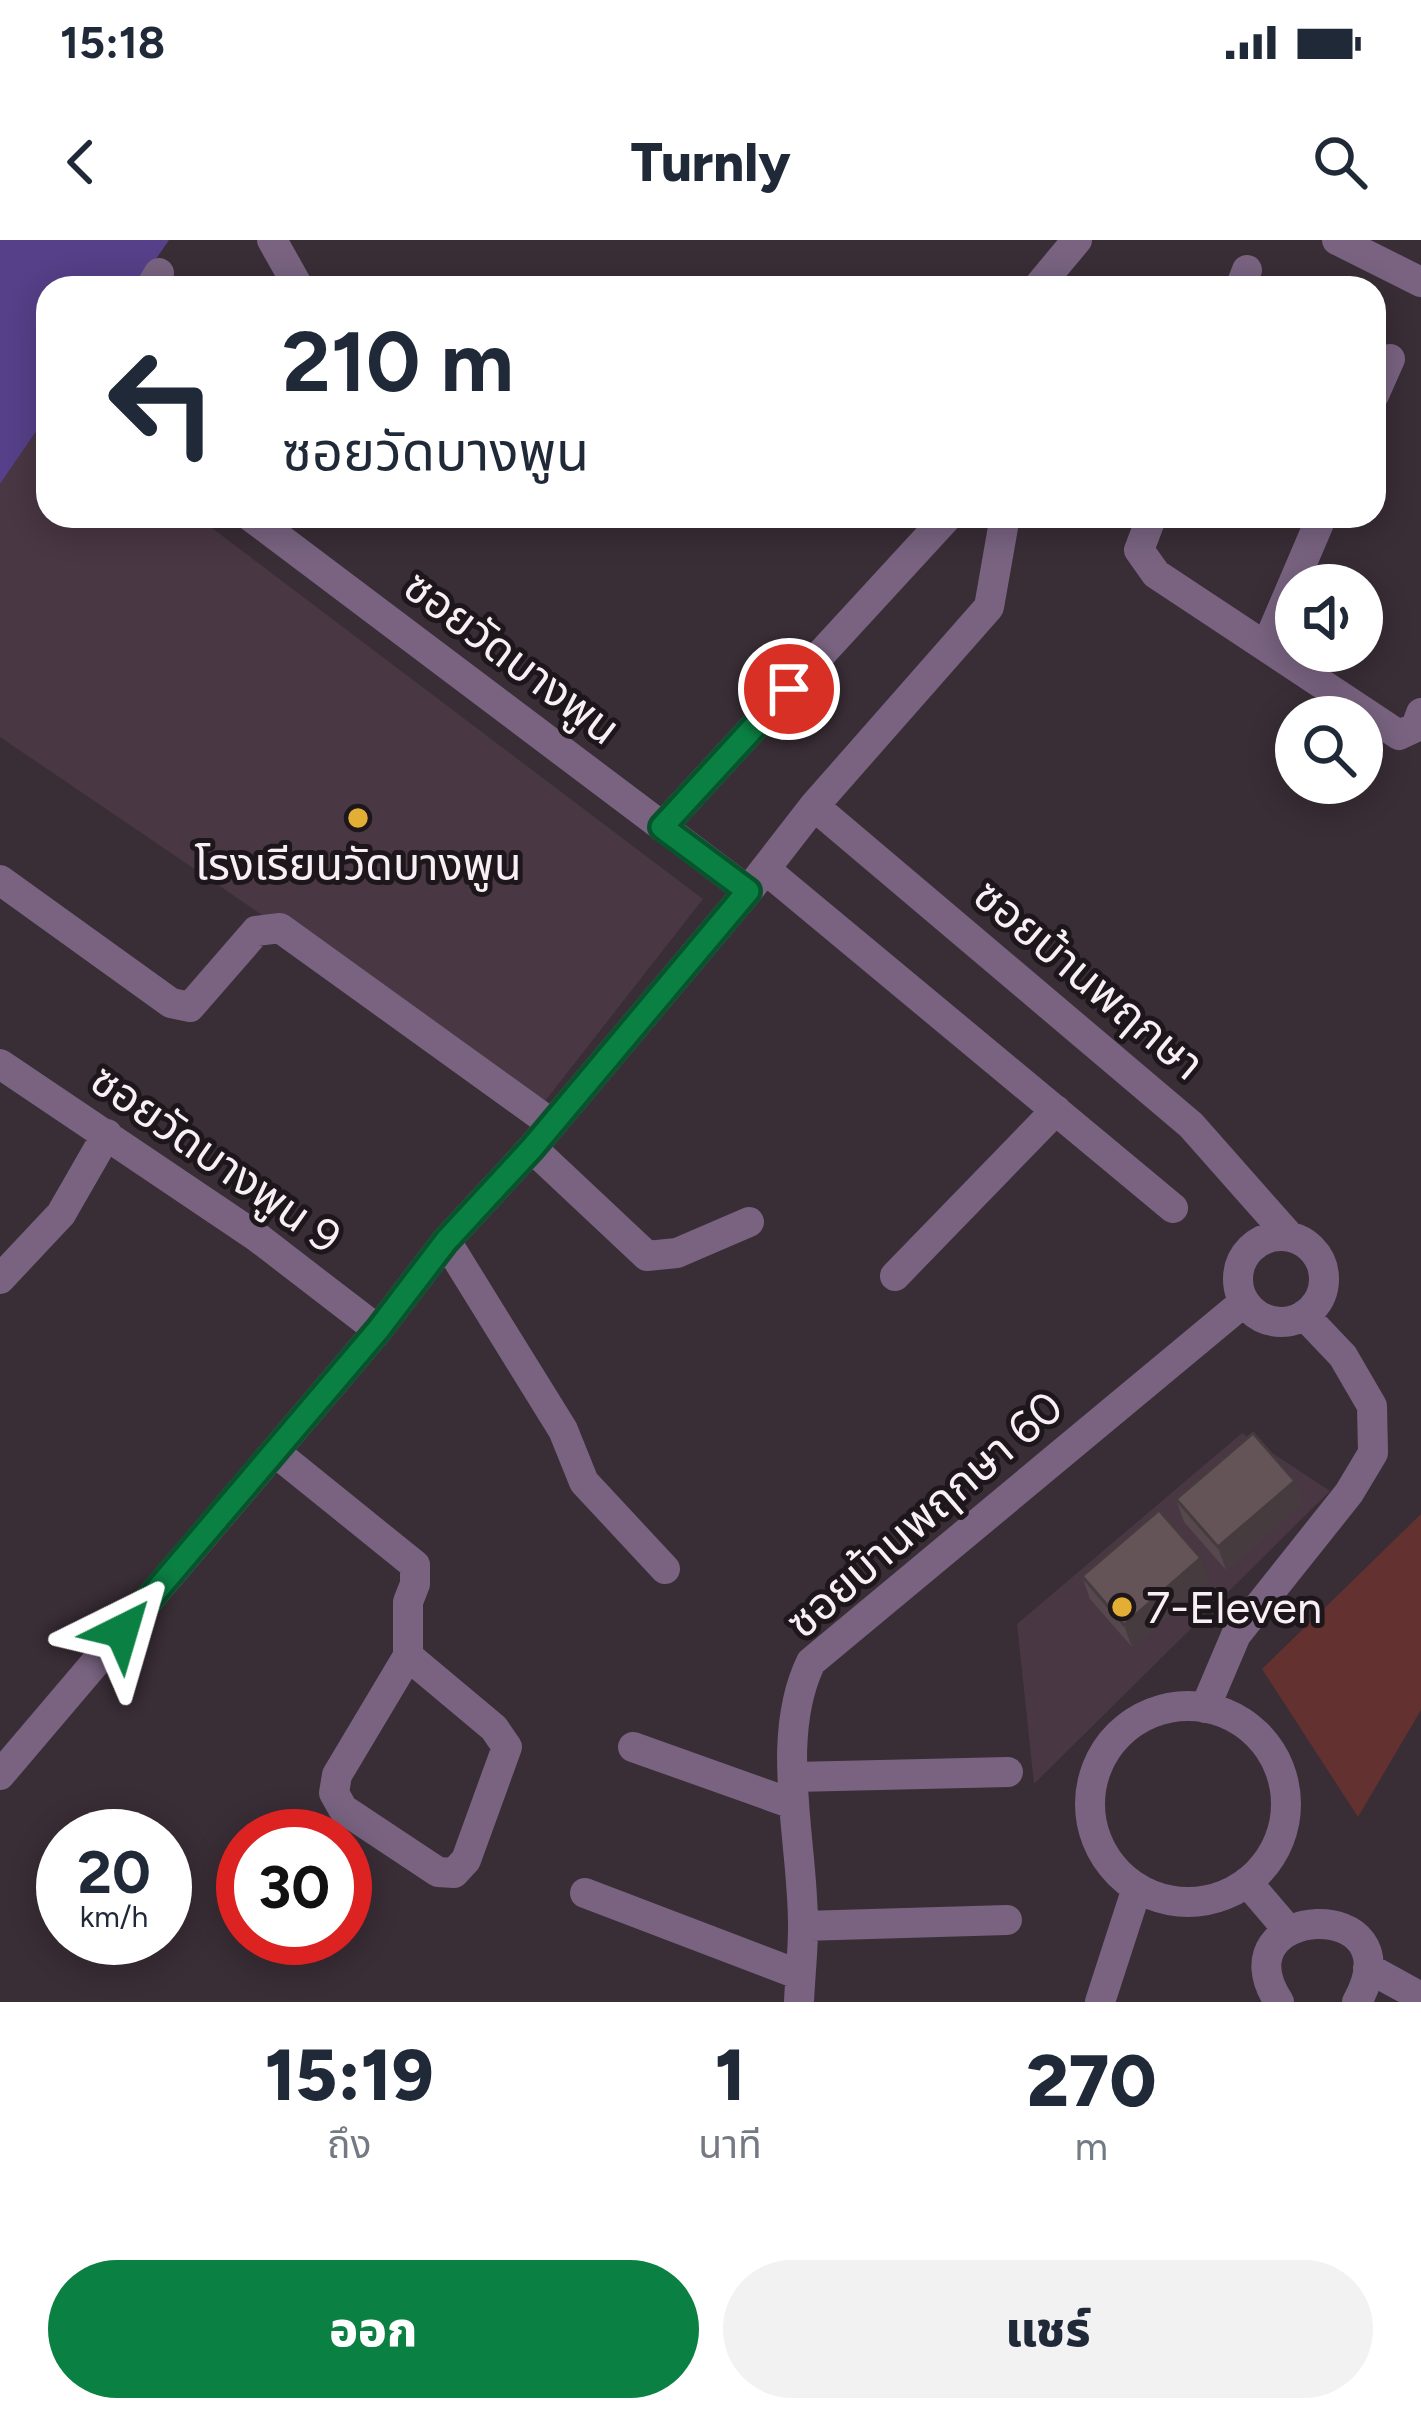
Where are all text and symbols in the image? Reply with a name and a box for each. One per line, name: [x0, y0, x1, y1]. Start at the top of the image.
text: 15:18: [60, 15, 165, 69]
icon: back: [48, 129, 114, 195]
icon: search: [1307, 129, 1373, 195]
text: Turnly: [630, 130, 791, 195]
text: 210 m: [282, 311, 514, 412]
icon: left: [84, 324, 240, 480]
text: ซอยวัดบางพูน: [282, 419, 589, 484]
street label: ซอยวัดบางพูน: [393, 558, 630, 756]
map controls: [1275, 564, 1383, 804]
button: sound: [1275, 564, 1383, 672]
pin: [738, 638, 840, 740]
icon: arrive: [756, 656, 822, 722]
button: search: [1275, 696, 1383, 804]
marker: โรงเรียนวัดบางพูน: [345, 805, 371, 831]
place label: โรงเรียนวัดบางพูน: [195, 837, 521, 892]
street label: ซอยบ้านพฤกษา: [963, 867, 1215, 1091]
street label: ซอยวัดบางพูน 9: [80, 1052, 351, 1265]
street label: ซอยบ้านพฤกษา 60: [775, 1379, 1073, 1649]
position arrow: [59, 1568, 185, 1694]
place label: 7-Eleven: [1146, 1580, 1322, 1634]
marker: 7-Eleven: [1109, 1594, 1135, 1620]
speed limit sign: 30: [216, 1809, 372, 1965]
text: 20: [77, 1836, 151, 1908]
text: km/h: [80, 1898, 148, 1935]
text: 15:19: [265, 2032, 434, 2118]
text: 1: [715, 2032, 745, 2118]
text: 270: [1026, 2038, 1156, 2124]
text: ถึง: [327, 2121, 371, 2168]
text: นาที: [698, 2121, 762, 2168]
text: m: [1075, 2123, 1108, 2170]
button: ออก: [48, 2260, 699, 2398]
button: แชร์: [723, 2260, 1373, 2398]

